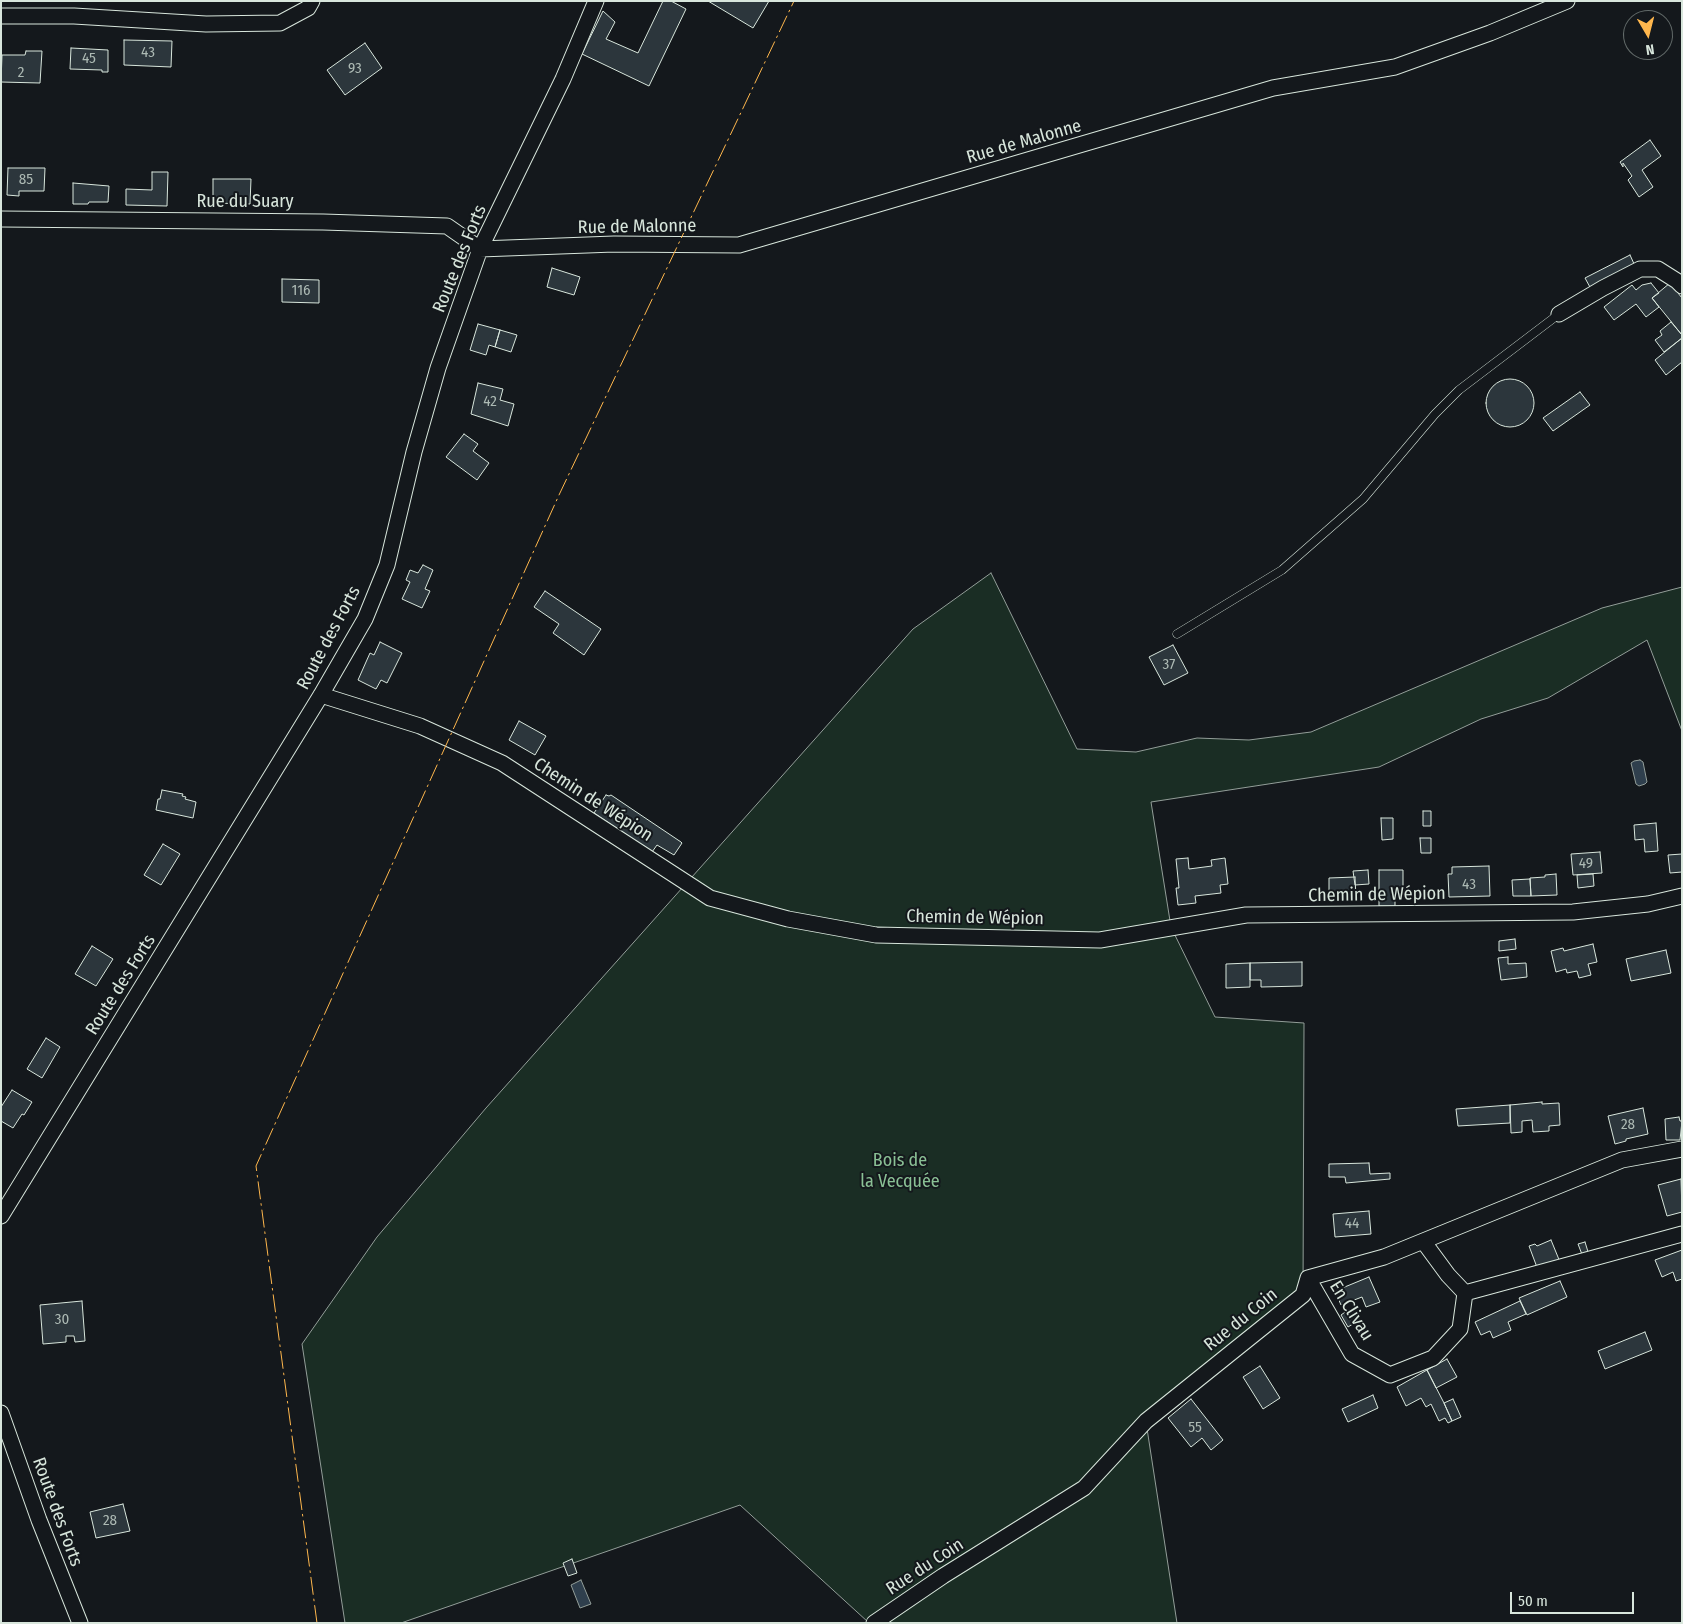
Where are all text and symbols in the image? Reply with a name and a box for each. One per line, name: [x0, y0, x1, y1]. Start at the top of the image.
north arrow: [1623, 10, 1673, 60]
text: N: [1645, 40, 1655, 58]
house number: 43: [141, 44, 155, 62]
house number: 45: [82, 50, 96, 68]
house number: 93: [348, 60, 362, 78]
house number: 2: [18, 64, 24, 82]
street label: Rue de Malonne: [964, 115, 1084, 169]
house number: 85: [19, 171, 33, 189]
street label: Rue du Suary: [196, 191, 294, 213]
street label: Route des Forts: [429, 202, 491, 316]
street label: Rue de Malonne: [578, 215, 696, 239]
house number: 116: [292, 282, 310, 300]
house number: 42: [483, 393, 497, 411]
street label: Route des Forts: [293, 583, 365, 693]
house number: 37: [1163, 656, 1175, 674]
street label: Chemin de Wépion: [529, 754, 657, 846]
house number: 49: [1579, 855, 1593, 873]
house number: 43: [1462, 876, 1476, 894]
street label: Chemin de Wépion: [1308, 883, 1446, 907]
street label: Chemin de Wépion: [906, 906, 1044, 930]
street label: Route des Forts: [82, 931, 160, 1039]
house number: 28: [1621, 1116, 1635, 1134]
park label: Bois de la Vecquée: [860, 1150, 940, 1192]
house number: 44: [1345, 1215, 1359, 1233]
street label: En Clivau: [1324, 1277, 1378, 1345]
street label: Rue du Coin: [1200, 1284, 1282, 1356]
house number: 30: [55, 1311, 69, 1329]
house number: 55: [1188, 1419, 1202, 1437]
street label: Route des Forts: [27, 1455, 87, 1569]
house number: 28: [103, 1512, 117, 1530]
street label: Rue du Coin: [882, 1534, 968, 1600]
scale bar: [1513, 1582, 1637, 1614]
text: 50 m: [1518, 1592, 1548, 1610]

